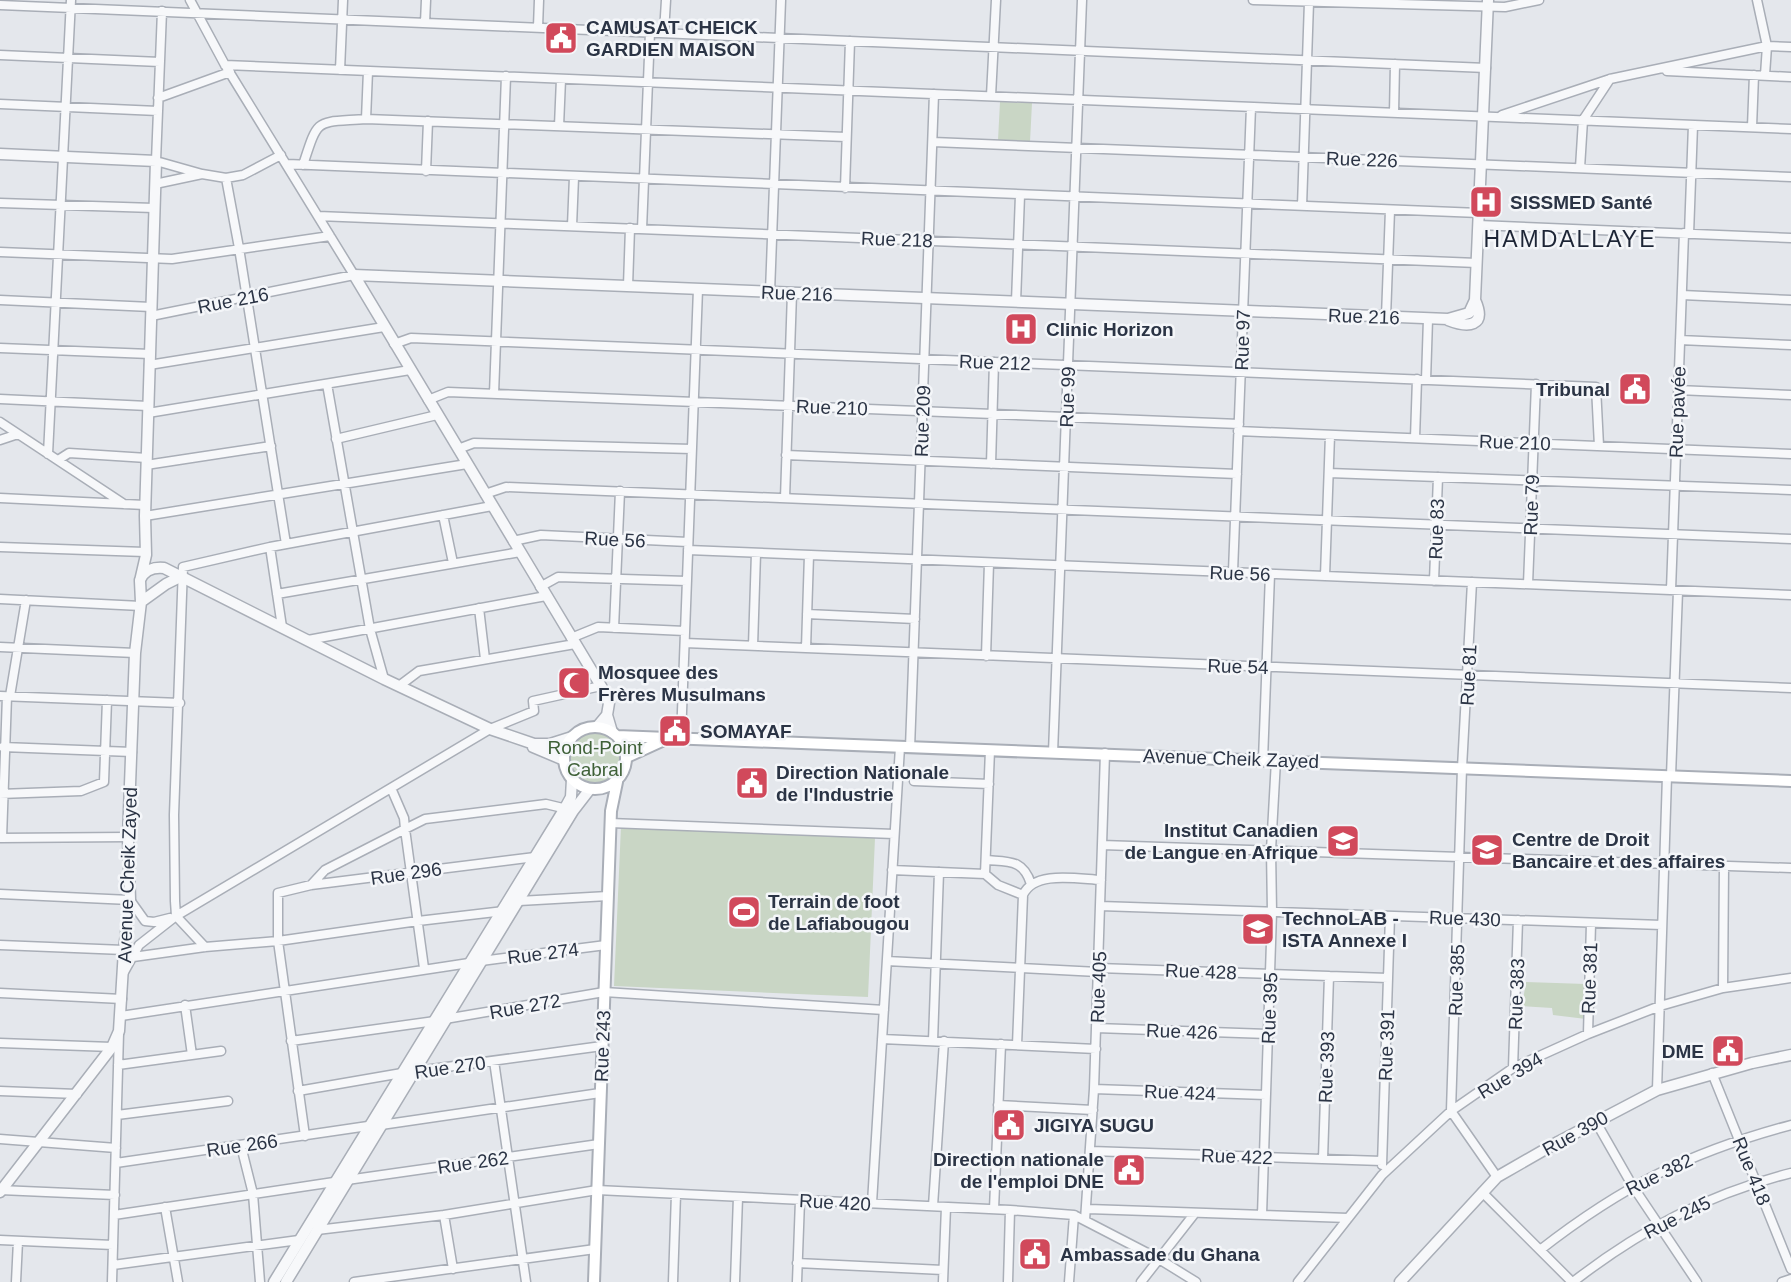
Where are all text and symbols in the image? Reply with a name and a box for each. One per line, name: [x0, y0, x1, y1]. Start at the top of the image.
place label: CAMUSAT CHEICK GARDIEN MAISON: [586, 17, 758, 60]
public building icon: CAMUSAT CHEICK GARDIEN MAISON: [542, 19, 580, 57]
street label: Rue 226: [1326, 148, 1398, 171]
hospital icon: SISSMED Santé: [1467, 183, 1505, 221]
place label: SISSMED Santé: [1510, 192, 1653, 213]
district label: HAMDALLAYE: [1484, 226, 1656, 252]
street label: Rue 218: [861, 228, 933, 251]
street label: Rue 216: [761, 282, 833, 305]
street label: Rue 216: [196, 283, 270, 318]
street label: Rue 216: [1328, 305, 1400, 328]
street label: Rue 97: [1231, 309, 1254, 371]
hospital icon: Clinic Horizon: [1002, 310, 1040, 348]
place label: Clinic Horizon: [1046, 319, 1174, 340]
street label: Rue 212: [959, 351, 1031, 374]
street label: Rue 99: [1056, 366, 1079, 428]
street label: Rue pavée: [1665, 366, 1690, 458]
public building icon: Tribunal: [1616, 370, 1654, 408]
place label: Tribunal: [1536, 379, 1610, 400]
street label: Rue 209: [911, 385, 934, 457]
street label: Rue 210: [796, 396, 868, 419]
street label: Rue 210: [1479, 431, 1551, 454]
street label: Rue 79: [1520, 474, 1543, 536]
street label: Rue 83: [1425, 498, 1448, 560]
street label: Rue 56: [584, 527, 646, 552]
street label: Rue 56: [1209, 562, 1271, 585]
street label: Rue 81: [1456, 644, 1481, 706]
street label: Rue 54: [1207, 655, 1269, 678]
place label: Mosquee des Frères Musulmans: [598, 662, 766, 705]
mosque icon: Mosquee des Frères Musulmans: [555, 664, 593, 702]
public building icon: SOMAYAF: [656, 712, 694, 750]
place label: SOMAYAF: [700, 721, 792, 742]
park label: Rond-Point Cabral: [547, 737, 643, 780]
street label: Avenue Cheik Zayed: [1143, 745, 1319, 772]
place label: Direction Nationale de l'Industrie: [776, 762, 949, 805]
public building icon: Direction Nationale de l'Industrie: [733, 764, 771, 802]
street label: Avenue Cheik Zayed: [114, 787, 141, 963]
place label: Institut Canadien de Langue en Afrique: [1124, 820, 1318, 863]
school or university icon: Institut Canadien de Langue en Afrique: [1324, 822, 1362, 860]
place label: Centre de Droit Bancaire et des affaires: [1512, 829, 1725, 872]
school or university icon: Centre de Droit Bancaire et des affaires: [1468, 831, 1506, 869]
street label: Rue 296: [369, 858, 443, 889]
place label: Terrain de foot de Lafiabougou: [768, 891, 909, 934]
sports icon: Terrain de foot de Lafiabougou: [725, 893, 763, 931]
street label: Rue 430: [1429, 907, 1501, 930]
place label: TechnoLAB - ISTA Annexe I: [1282, 908, 1407, 951]
school or university icon: TechnoLAB - ISTA Annexe I: [1239, 910, 1277, 948]
street label: Rue 274: [506, 939, 580, 968]
street label: Rue 381: [1578, 942, 1601, 1014]
street label: Rue 385: [1445, 944, 1468, 1016]
street label: Rue 405: [1087, 951, 1110, 1023]
street label: Rue 383: [1505, 958, 1528, 1030]
street label: Rue 428: [1165, 960, 1237, 983]
street label: Rue 395: [1258, 972, 1281, 1044]
street label: Rue 272: [488, 990, 562, 1023]
street label: Rue 391: [1375, 1009, 1398, 1081]
street label: Rue 243: [591, 1010, 614, 1082]
street label: Rue 426: [1146, 1020, 1218, 1043]
street label: Rue 393: [1315, 1031, 1338, 1103]
public building icon: DME: [1709, 1032, 1747, 1070]
place label: DME: [1662, 1041, 1704, 1062]
street label: Rue 394: [1474, 1048, 1547, 1103]
street label: Rue 270: [413, 1052, 487, 1083]
street label: Rue 424: [1144, 1081, 1217, 1104]
public building icon: JIGIYA SUGU: [990, 1106, 1028, 1144]
street label: Rue 390: [1539, 1107, 1612, 1160]
place label: JIGIYA SUGU: [1034, 1115, 1154, 1136]
street label: Rue 266: [205, 1130, 279, 1161]
street label: Rue 418: [1728, 1134, 1775, 1208]
street label: Rue 422: [1201, 1145, 1273, 1168]
street label: Rue 262: [436, 1147, 510, 1178]
place label: Direction nationale de l'emploi DNE: [933, 1149, 1104, 1192]
street label: Rue 382: [1622, 1149, 1696, 1200]
public building icon: Direction nationale de l'emploi DNE: [1110, 1151, 1148, 1189]
street label: Rue 420: [799, 1190, 871, 1215]
street label: Rue 245: [1640, 1192, 1714, 1243]
public building icon: Ambassade du Ghana: [1016, 1235, 1054, 1273]
place label: Ambassade du Ghana: [1060, 1244, 1260, 1265]

